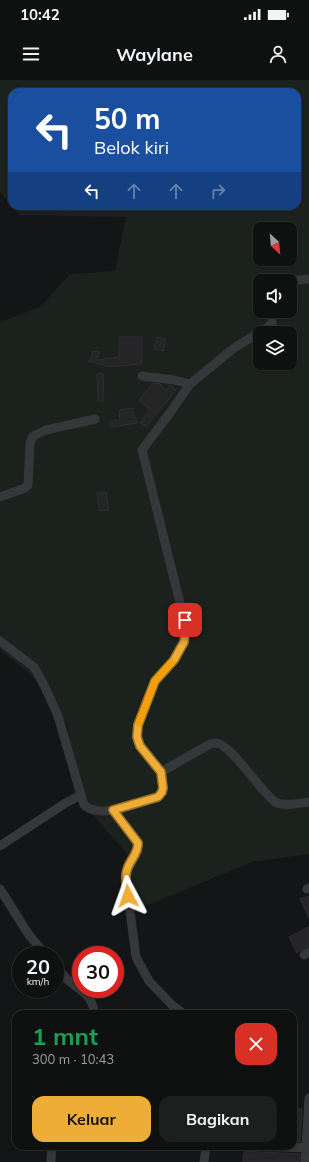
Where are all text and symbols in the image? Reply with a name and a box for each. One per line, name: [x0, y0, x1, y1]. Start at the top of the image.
text: 10:42: [20, 5, 60, 24]
icon: menu: [20, 43, 42, 65]
text: Waylane: [116, 43, 193, 66]
icon: person: [267, 43, 289, 65]
text: 50 m: [94, 101, 160, 136]
icon: left: [28, 104, 80, 156]
text: Belok kiri: [94, 136, 169, 159]
icon: left: [81, 180, 103, 202]
icon: ahead: [123, 180, 145, 202]
icon: ahead: [165, 180, 187, 202]
icon: right: [207, 180, 229, 202]
north arrow: [253, 222, 297, 266]
map controls: [253, 222, 297, 370]
button: sound: [253, 274, 297, 318]
button: layers: [253, 326, 297, 370]
pin: [168, 603, 202, 637]
icon: arrive: [174, 609, 196, 631]
position arrow: [107, 875, 149, 917]
speed limit sign: 30: [72, 946, 124, 998]
text: 20: [26, 954, 50, 979]
text: km/h: [27, 975, 49, 988]
text: 1 mnt: [32, 1021, 98, 1051]
button: close: [235, 1023, 277, 1065]
text: 300 m · 10:43: [32, 1051, 114, 1067]
button: Keluar: [32, 1096, 151, 1142]
button: Bagikan: [159, 1096, 277, 1142]

